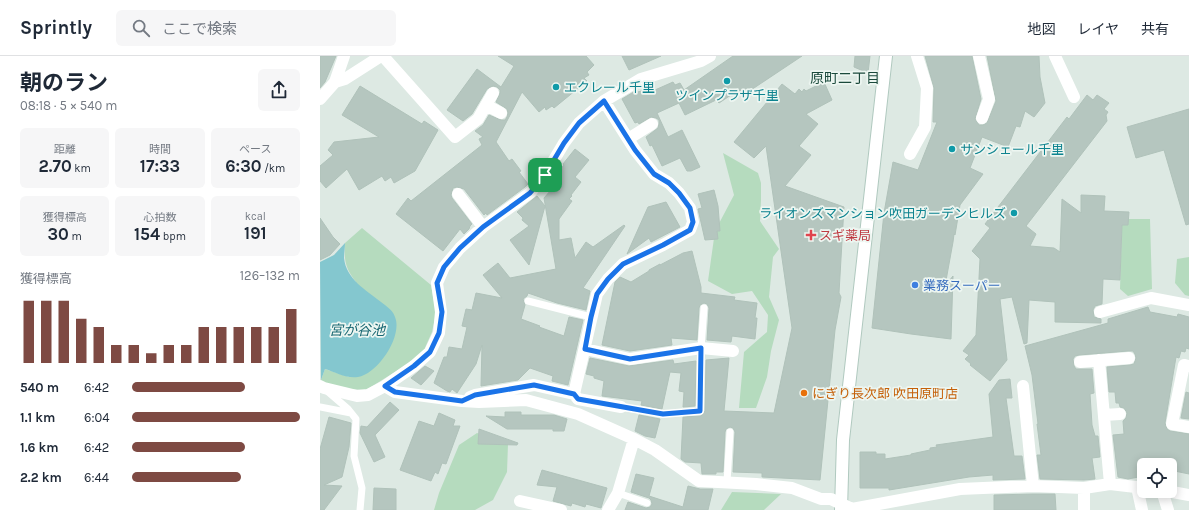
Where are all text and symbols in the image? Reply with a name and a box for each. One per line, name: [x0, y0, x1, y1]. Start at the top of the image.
search box: [116, 10, 396, 46]
text: Sprintly: [20, 17, 92, 39]
icon: search: [130, 17, 152, 39]
text: ここで検索: [162, 20, 237, 38]
text: 地図: [1027, 21, 1055, 38]
text: レイヤ: [1077, 21, 1119, 38]
text: 共有: [1141, 21, 1169, 38]
button: share: [258, 69, 300, 111]
text: 朝のラン: [20, 70, 108, 96]
district label: 原町二丁目: [810, 70, 880, 87]
marker: ツインプラザ千里: [722, 76, 732, 86]
place label: エクレール千里: [564, 80, 655, 95]
marker: エクレール千里: [551, 82, 561, 92]
place label: ツインプラザ千里: [675, 88, 779, 103]
text: 08:18 · 5 × 540 m: [20, 98, 117, 113]
place label: サンシェール千里: [960, 142, 1064, 157]
text: 距離: [54, 143, 76, 156]
text: 時間: [149, 143, 171, 156]
text: ペース: [239, 143, 272, 156]
marker: サンシェール千里: [947, 144, 957, 154]
text: 2.70: [39, 156, 72, 176]
text: 17:33: [140, 156, 180, 176]
text: 6:30: [225, 156, 262, 176]
pin: [528, 158, 562, 192]
text: km: [72, 162, 91, 175]
text: /km: [262, 162, 285, 175]
icon: arrive: [534, 164, 556, 186]
place label: ライオンズマンション吹田ガーデンヒルズ: [759, 206, 1006, 221]
marker: ライオンズマンション吹田ガーデンヒルズ: [1009, 208, 1019, 218]
text: kcal: [245, 210, 266, 223]
text: 獲得標高: [43, 211, 87, 224]
text: 心拍数: [143, 211, 176, 224]
text: 191: [244, 223, 267, 243]
text: 30: [48, 224, 69, 244]
text: 154: [134, 224, 160, 244]
place label: スギ薬局: [819, 228, 871, 243]
text: m: [69, 230, 82, 243]
text: bpm: [160, 230, 186, 243]
marker: スギ薬局: [806, 230, 816, 240]
text: 126–132 m: [240, 268, 300, 283]
text: 獲得標高: [20, 271, 72, 286]
place label: 業務スーパー: [923, 278, 1001, 293]
marker: 業務スーパー: [910, 280, 920, 290]
water label: 宮が谷池: [329, 322, 387, 339]
text: 540 m: [20, 380, 59, 395]
text: 6:42: [84, 380, 109, 395]
place label: にぎり長次郎 吹田原町店: [812, 386, 958, 401]
marker: にぎり長次郎 吹田原町店: [799, 388, 809, 398]
text: 1.1 km: [20, 410, 55, 425]
text: 6:04: [84, 410, 109, 425]
text: 1.6 km: [20, 440, 59, 455]
text: 6:42: [84, 440, 109, 455]
map controls: [1137, 458, 1177, 498]
button: locate: [1137, 458, 1177, 498]
text: 2.2 km: [20, 470, 62, 485]
text: 6:44: [84, 470, 109, 485]

